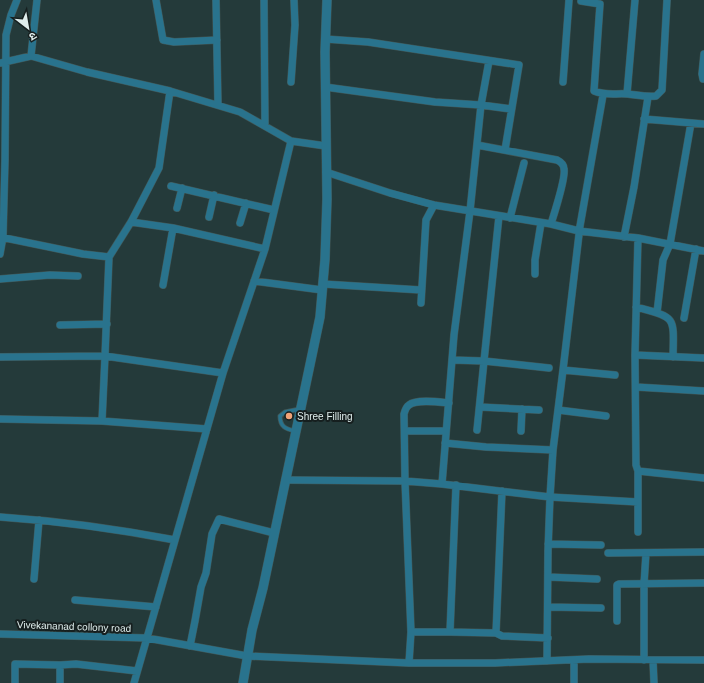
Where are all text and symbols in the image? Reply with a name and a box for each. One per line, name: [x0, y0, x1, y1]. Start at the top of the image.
north arrow: [8, 8, 48, 48]
text: उ: [27, 30, 39, 44]
marker: Shree Filling: [284, 411, 294, 421]
place label: Shree Filling: [297, 411, 353, 422]
street label: Vivekananad collony road: [17, 619, 131, 634]

